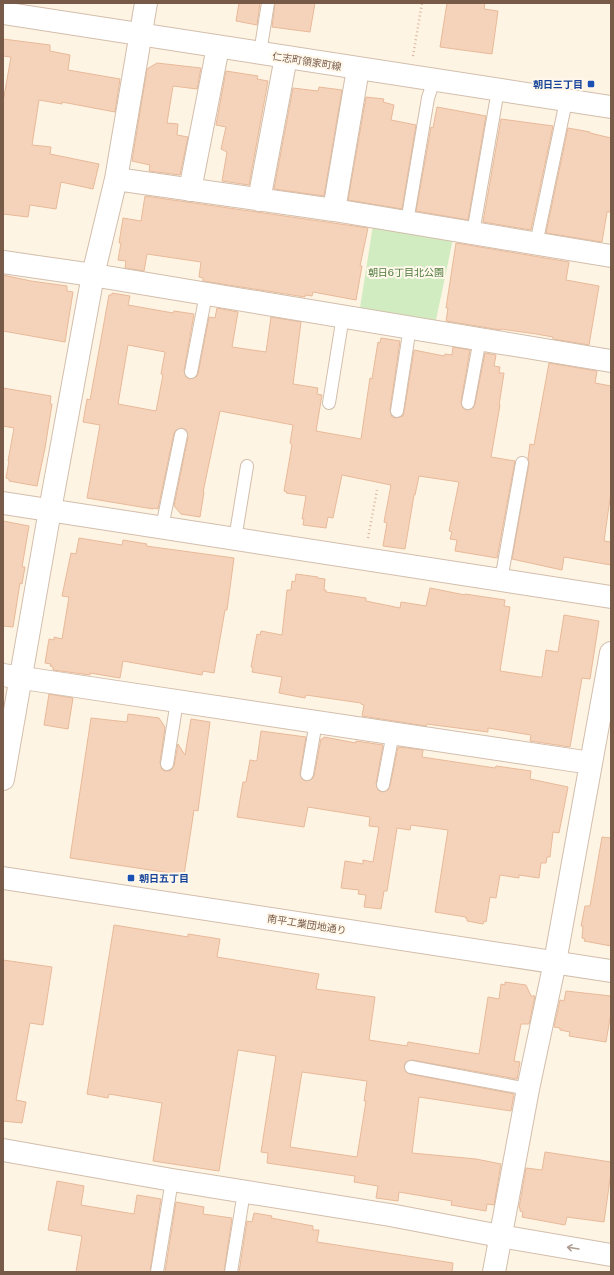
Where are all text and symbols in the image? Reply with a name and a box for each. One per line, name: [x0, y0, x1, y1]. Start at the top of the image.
street label: 仁志町領家町線: [271, 50, 343, 72]
place label: 朝日三丁目: [533, 78, 583, 90]
marker: 朝日三丁目: [586, 79, 596, 89]
park label: 朝日6丁目北公園: [368, 266, 444, 278]
place label: 朝日五丁目: [139, 872, 189, 884]
marker: 朝日五丁目: [126, 873, 136, 883]
street label: 南平工業団地通り: [267, 912, 347, 936]
one-way arrow: [566, 1244, 579, 1252]

